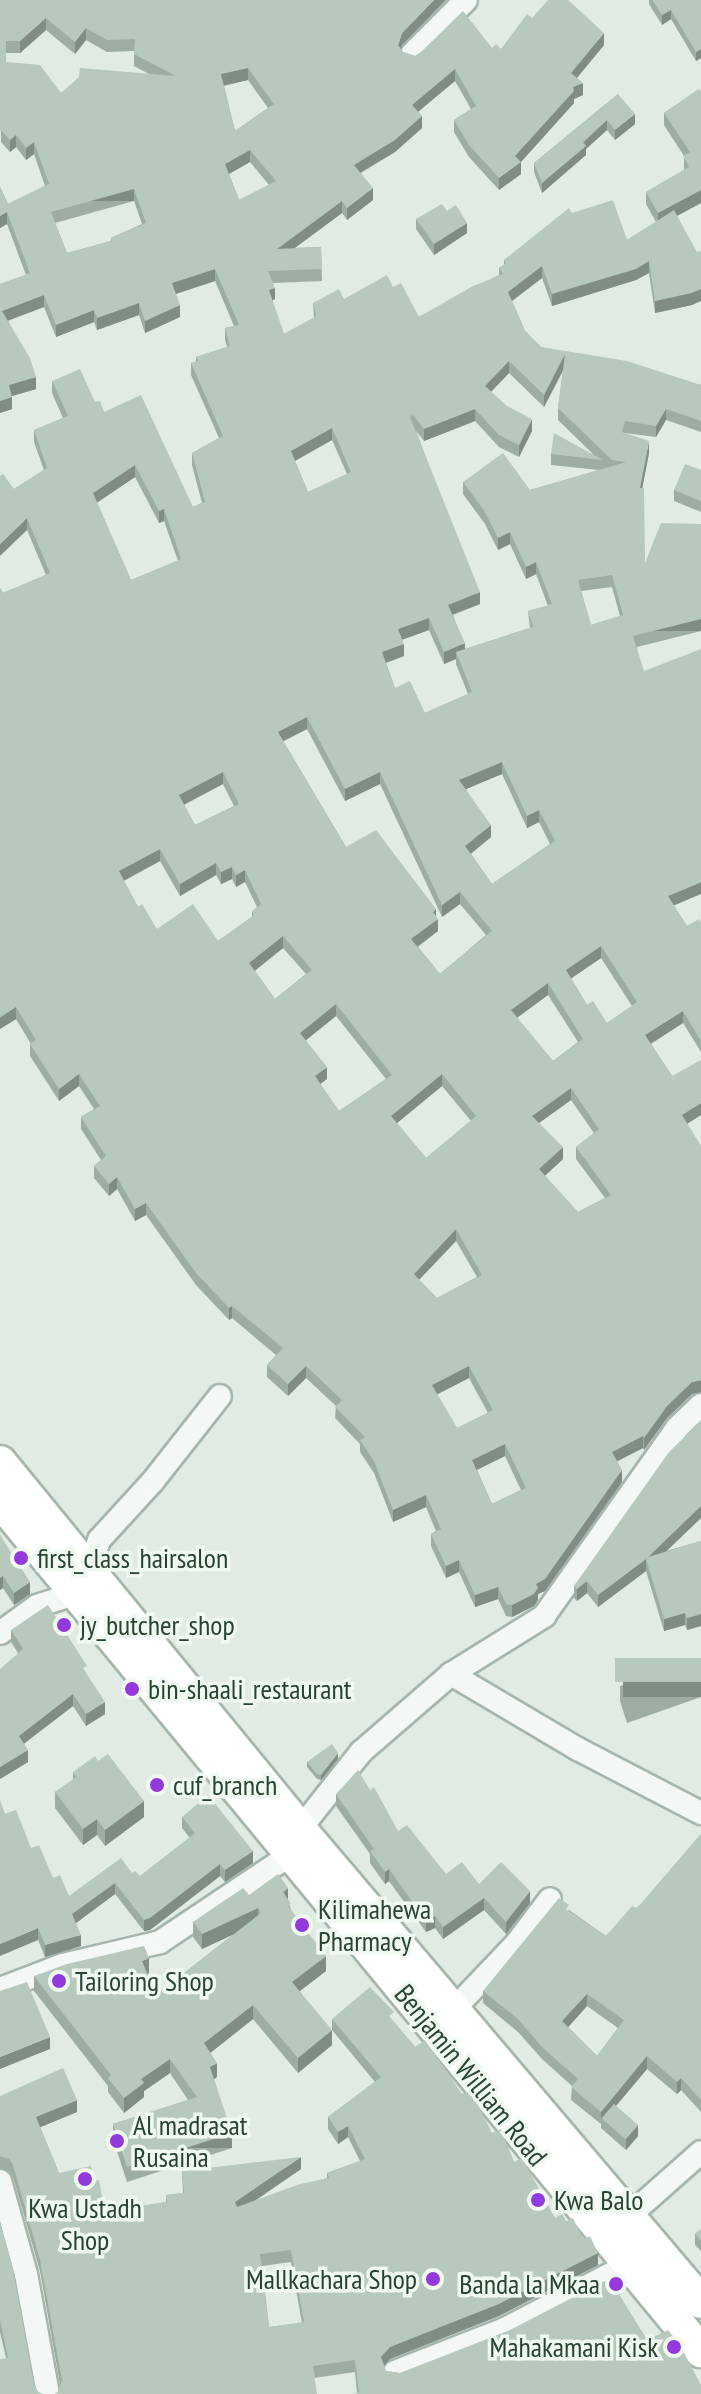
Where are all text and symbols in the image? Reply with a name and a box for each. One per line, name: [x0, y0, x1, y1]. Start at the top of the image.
place label: first_class_hairsalon: [37, 1541, 228, 1575]
marker: first_class_hairsalon: [12, 1549, 30, 1567]
place label: jy_butcher_shop: [80, 1608, 235, 1642]
marker: jy_butcher_shop: [55, 1616, 73, 1634]
place label: bin-shaali_restaurant: [148, 1672, 351, 1706]
marker: bin-shaali_restaurant: [123, 1680, 141, 1698]
place label: cuf_branch: [173, 1768, 277, 1802]
marker: cuf_branch: [148, 1776, 166, 1794]
place label: Kilimahewa Pharmacy: [318, 1892, 431, 1958]
marker: Kilimahewa Pharmacy: [293, 1916, 311, 1934]
place label: Tailoring Shop: [75, 1964, 214, 1998]
marker: Tailoring Shop: [50, 1972, 68, 1990]
street label: Benjamin William Road: [387, 1977, 555, 2173]
place label: Al madrasat Rusaina: [133, 2108, 247, 2174]
marker: Al madrasat Rusaina: [108, 2132, 126, 2150]
marker: Kwa Ustadh Shop: [76, 2170, 94, 2188]
place label: Kwa Balo: [554, 2183, 643, 2217]
place label: Kwa Ustadh Shop: [28, 2191, 142, 2257]
marker: Kwa Balo: [529, 2191, 547, 2209]
place label: Mallkachara Shop: [246, 2262, 417, 2296]
place label: Banda la Mkaa: [459, 2267, 600, 2301]
marker: Mallkachara Shop: [424, 2270, 442, 2288]
marker: Banda la Mkaa: [607, 2275, 625, 2293]
place label: Mahakamani Kisk: [489, 2330, 658, 2364]
marker: Mahakamani Kisk: [665, 2338, 683, 2356]

